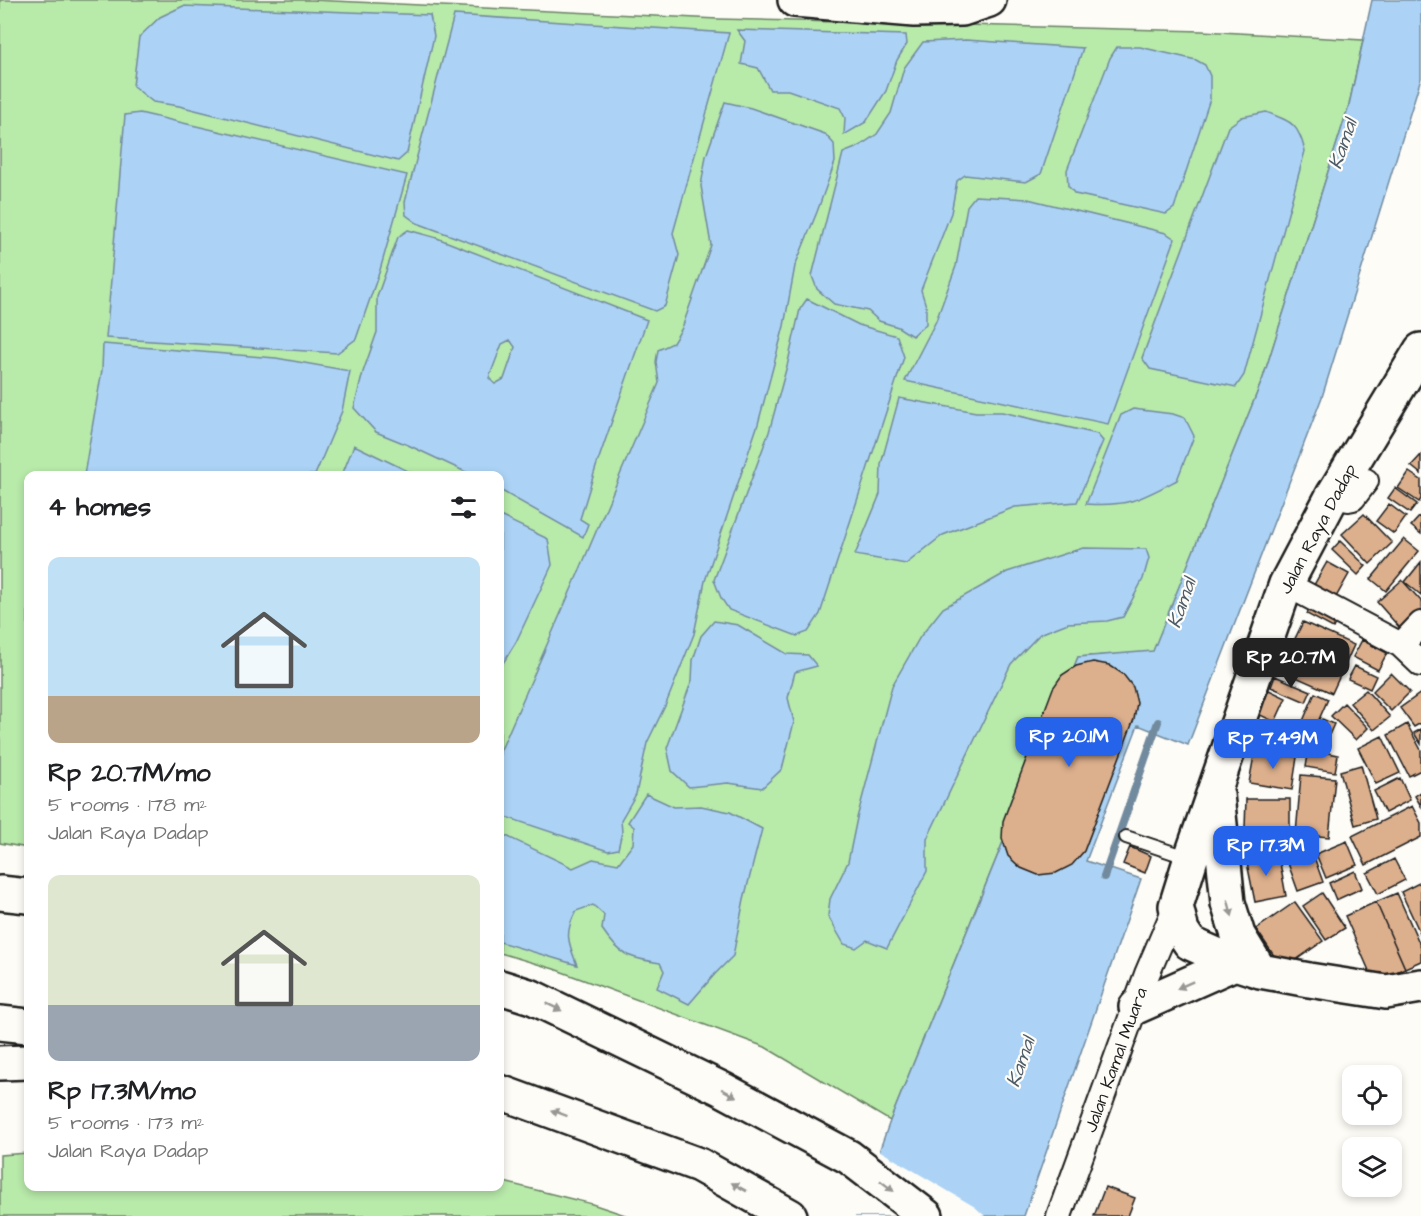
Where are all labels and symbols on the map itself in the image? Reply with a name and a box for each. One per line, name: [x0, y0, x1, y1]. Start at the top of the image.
water label: Kamal: [1321, 113, 1365, 173]
street label: Jalan Raya Dadap: [1273, 459, 1364, 599]
water label: Kamal: [1160, 572, 1204, 632]
pin: Rp 20.7M: [1229, 638, 1353, 689]
pin: Rp 20.1M: [1007, 717, 1131, 768]
pin: Rp 7.49M: [1211, 719, 1335, 770]
pin: Rp 17.3M: [1204, 826, 1328, 877]
one-way arrow: [1226, 899, 1235, 917]
one-way arrow: [1176, 981, 1194, 990]
street label: Jalan Kamal Muara: [1078, 984, 1154, 1136]
one-way arrow: [546, 1003, 563, 1012]
water label: Kamal: [999, 1031, 1043, 1091]
one-way arrow: [721, 1088, 738, 1098]
one-way arrow: [550, 1107, 568, 1117]
one-way arrow: [880, 1180, 895, 1192]
one-way arrow: [730, 1182, 747, 1192]

